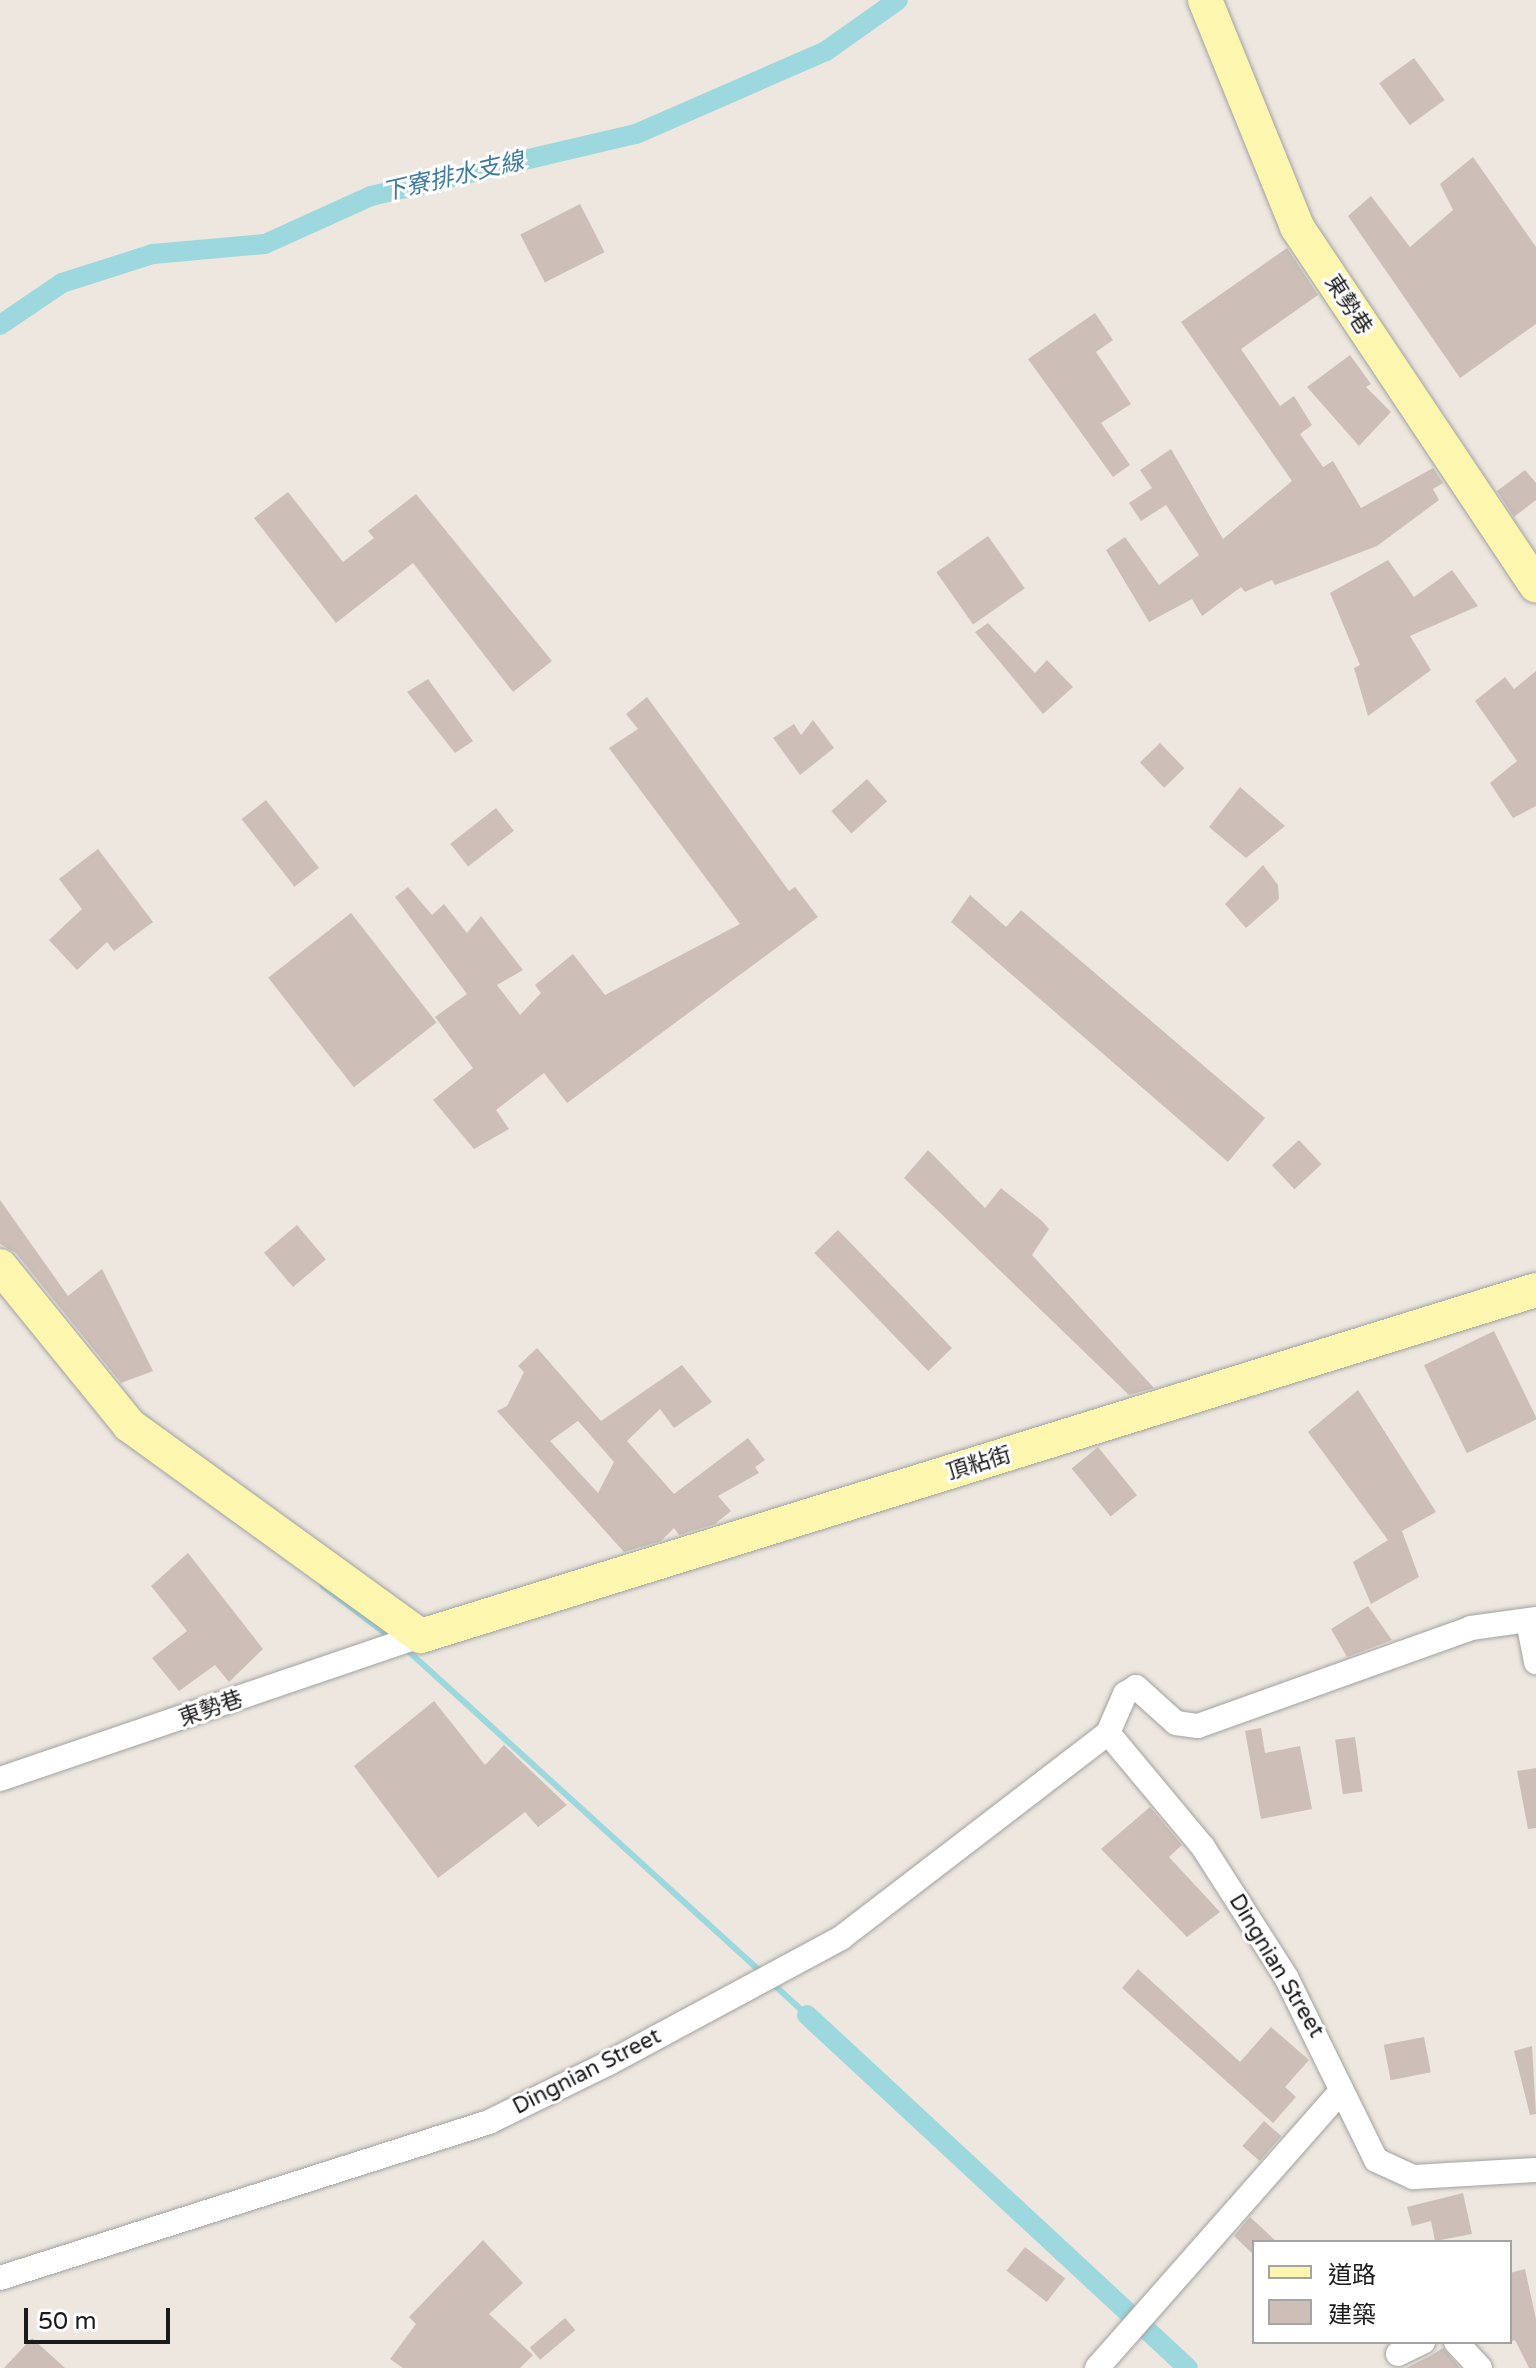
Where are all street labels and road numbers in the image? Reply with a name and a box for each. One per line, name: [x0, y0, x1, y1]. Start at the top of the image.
street label: 東勢巷: [1319, 270, 1377, 340]
street label: 頂粘街: [944, 1442, 1014, 1486]
street label: 東勢巷: [176, 1686, 246, 1732]
street label: Dingnian Street: [1223, 1890, 1329, 2042]
street label: Dingnian Street: [509, 2023, 665, 2121]

